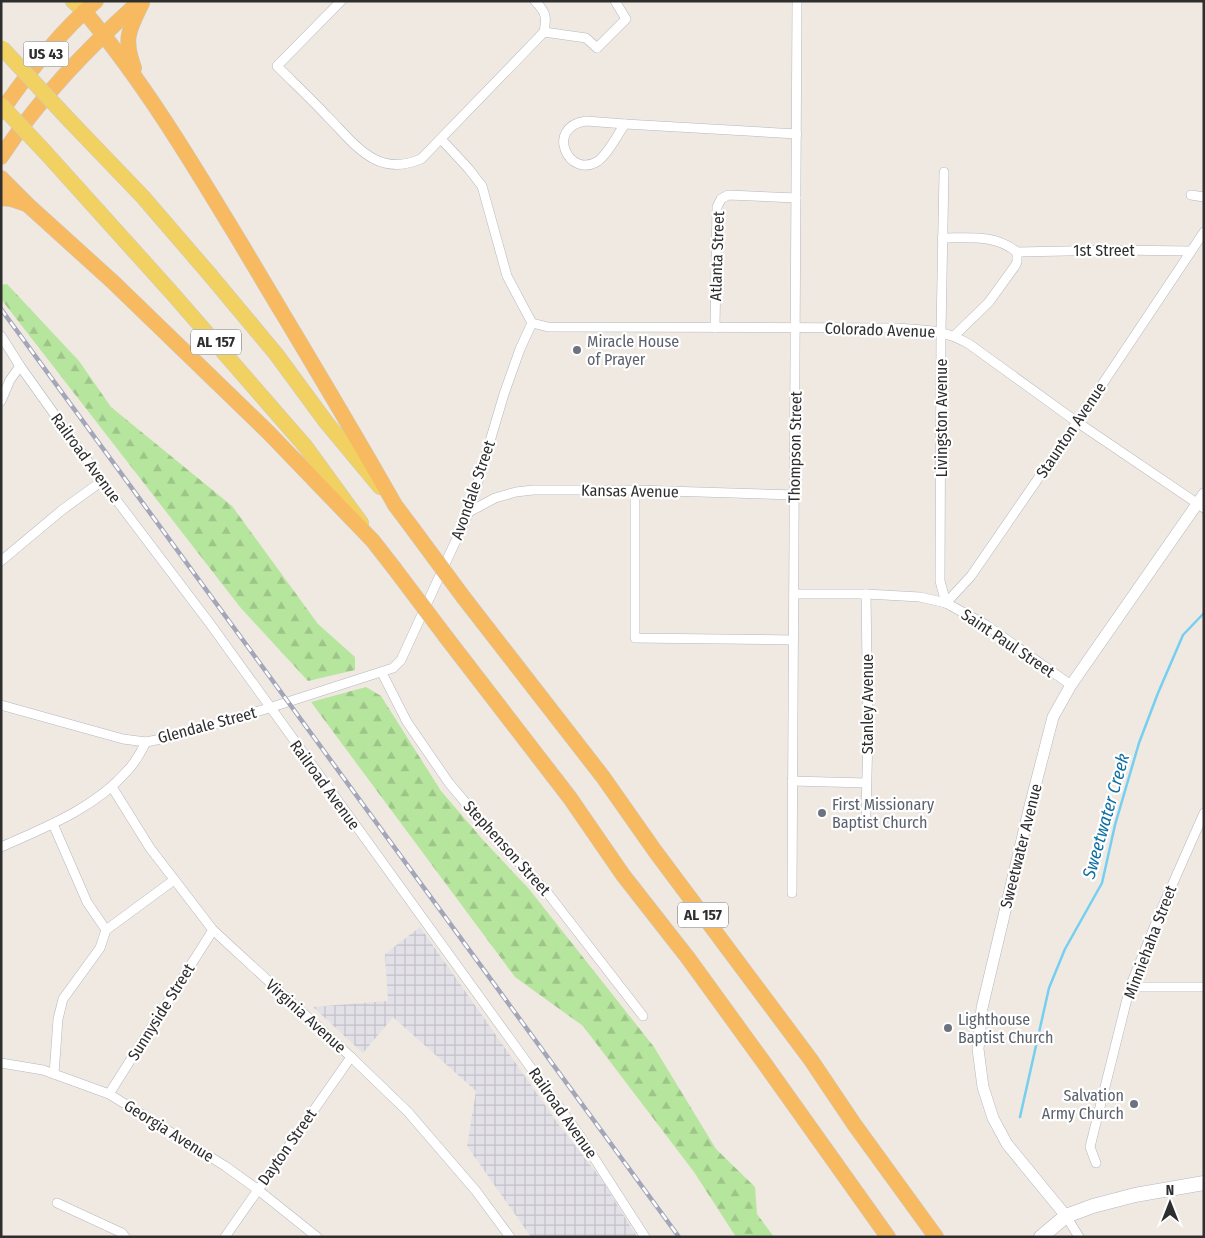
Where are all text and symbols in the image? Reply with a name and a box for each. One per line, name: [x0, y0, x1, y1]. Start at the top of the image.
road number: US 43: [23, 42, 68, 66]
street label: Atlanta Street: [706, 210, 728, 301]
street label: 1st Street: [1073, 241, 1135, 260]
street label: Colorado Avenue: [824, 319, 936, 341]
road number: AL 157: [191, 330, 241, 354]
place label: Miracle House of Prayer: [587, 332, 679, 369]
marker: Miracle House of Prayer: [571, 344, 583, 356]
street label: Livingston Avenue: [932, 359, 951, 477]
street label: Staunton Avenue: [1032, 378, 1110, 481]
street label: Thompson Street: [785, 390, 805, 503]
street label: Railroad Avenue: [47, 409, 125, 507]
street label: Avondale Street: [447, 437, 499, 542]
street label: Kansas Avenue: [581, 481, 679, 501]
street label: Saint Paul Street: [958, 605, 1059, 682]
street label: Stanley Avenue: [858, 654, 877, 754]
street label: Glendale Street: [156, 703, 259, 747]
street label: Railroad Avenue: [286, 736, 364, 834]
water label: Sweetwater Creek: [1077, 751, 1134, 882]
street label: Sweetwater Avenue: [996, 782, 1046, 910]
place label: First Missionary Baptist Church: [832, 795, 935, 832]
street label: Stephenson Street: [459, 797, 555, 900]
marker: First Missionary Baptist Church: [816, 807, 828, 819]
street label: Minniehaha Street: [1120, 882, 1181, 1001]
road number: AL 157: [678, 902, 728, 928]
street label: Sunnyside Street: [124, 959, 199, 1064]
street label: Virginia Avenue: [262, 975, 350, 1057]
place label: Lighthouse Baptist Church: [958, 1010, 1053, 1047]
marker: Lighthouse Baptist Church: [942, 1022, 954, 1034]
street label: Railroad Avenue: [525, 1064, 601, 1162]
place label: Salvation Army Church: [1042, 1086, 1124, 1123]
street label: Georgia Avenue: [121, 1096, 217, 1166]
marker: Salvation Army Church: [1128, 1098, 1140, 1110]
street label: Dayton Street: [254, 1105, 321, 1189]
north arrow: [1145, 1178, 1195, 1228]
text: N: [1166, 1182, 1174, 1199]

